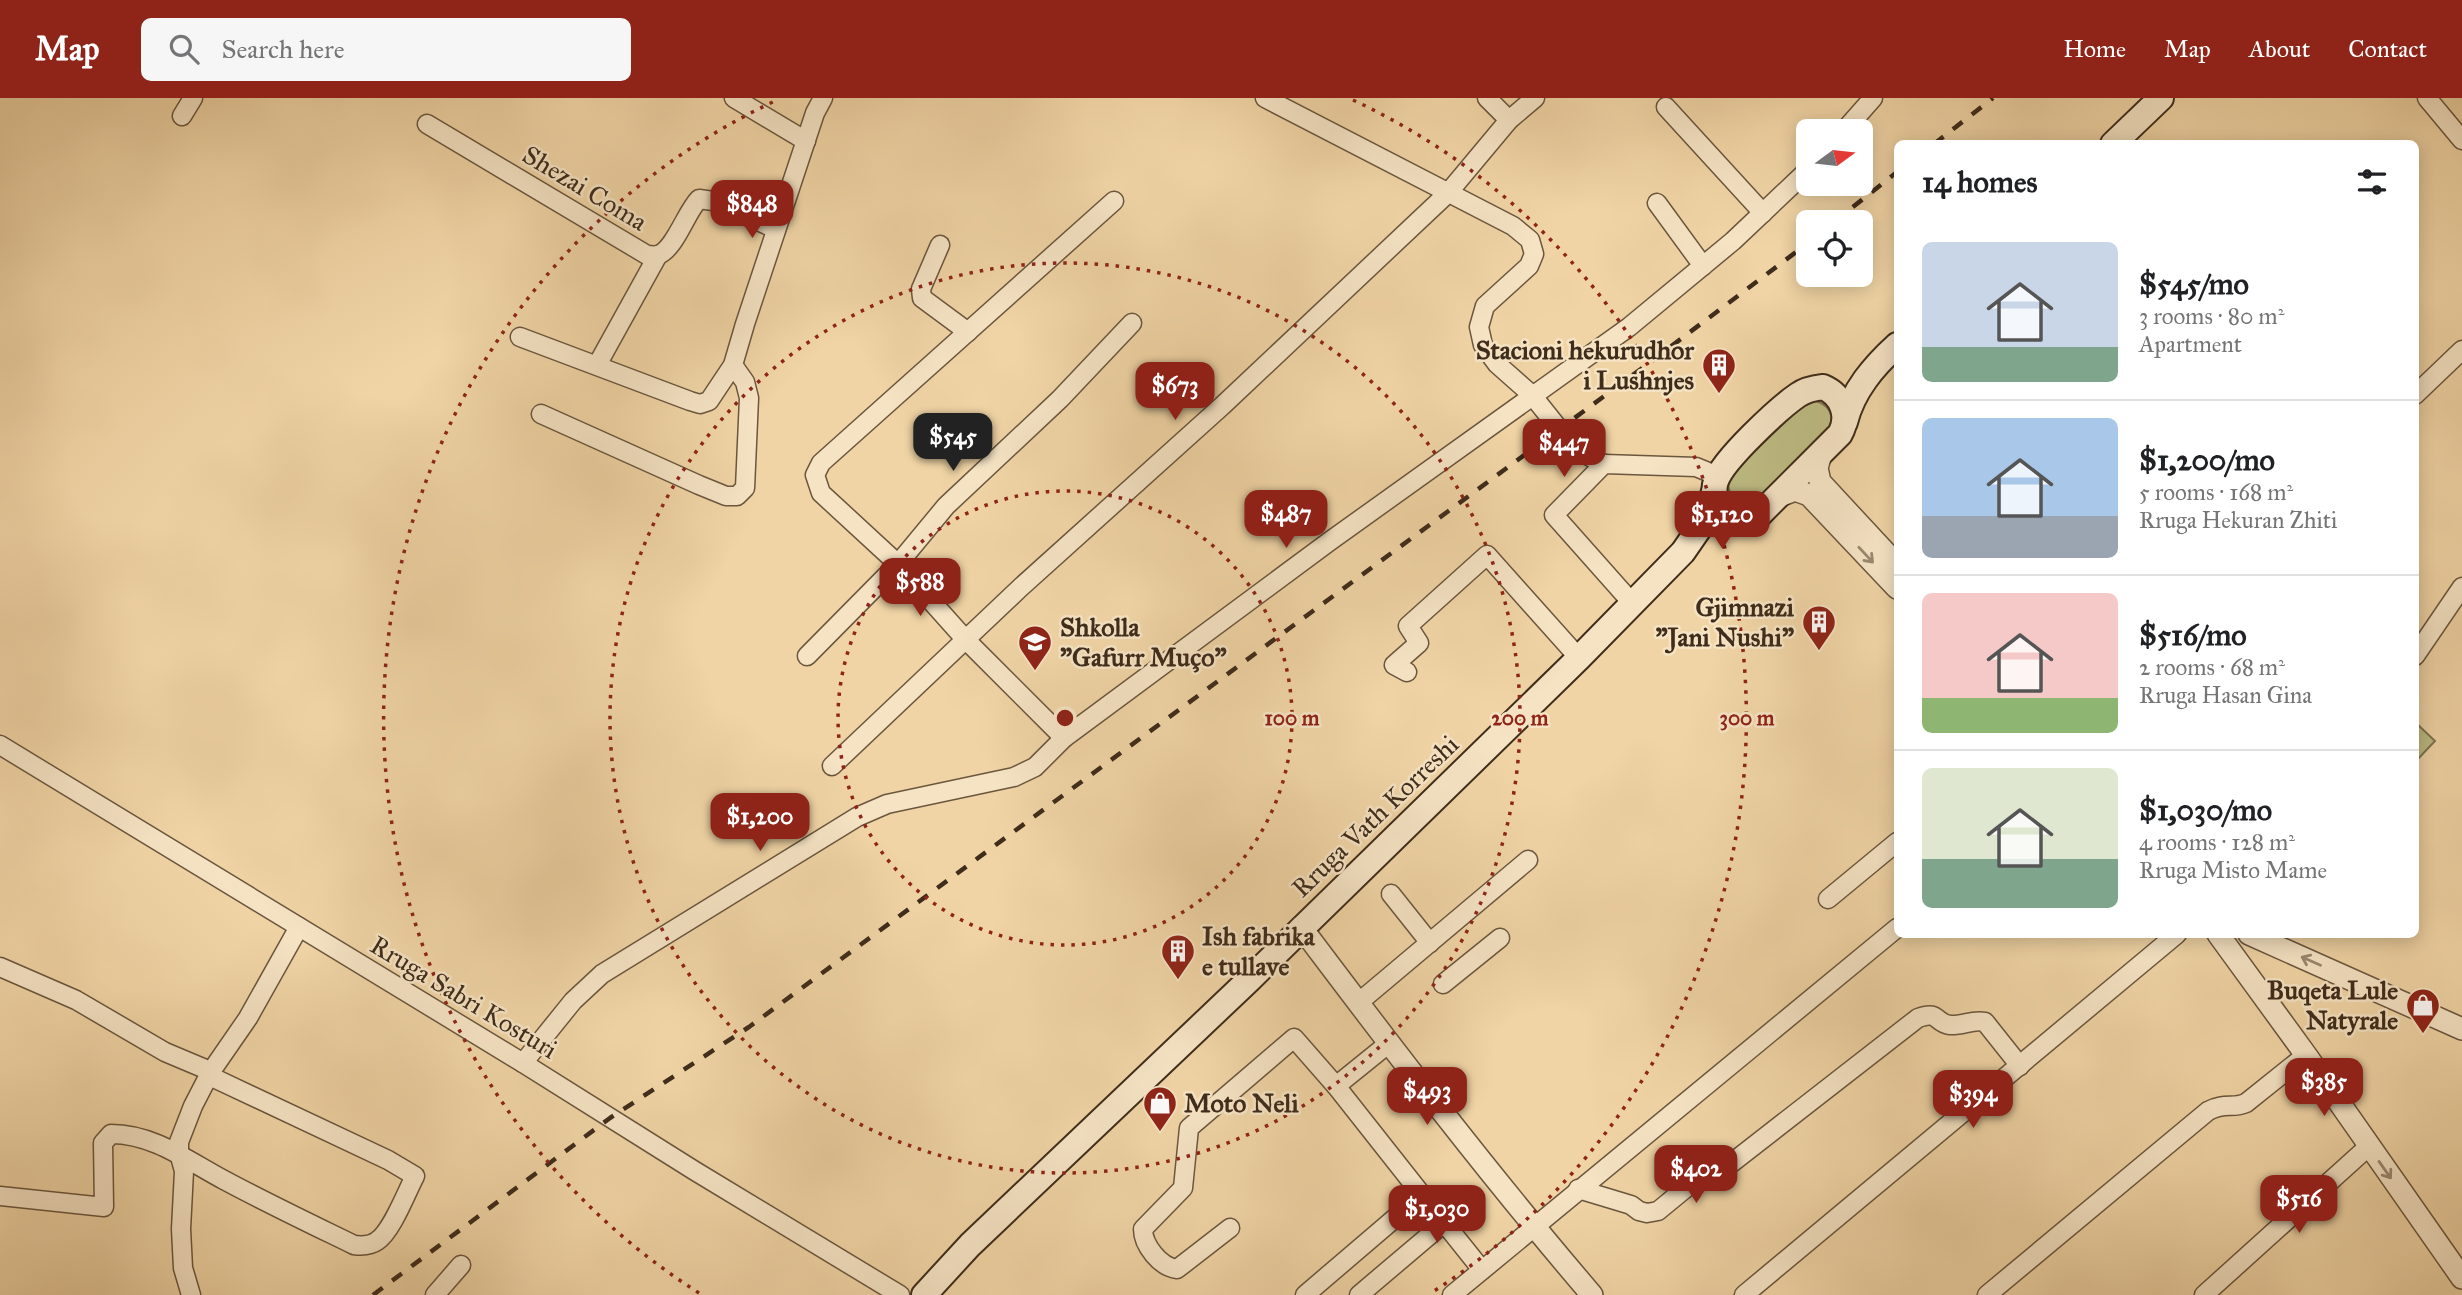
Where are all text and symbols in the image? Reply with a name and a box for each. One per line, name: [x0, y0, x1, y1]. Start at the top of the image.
search box: [141, 18, 631, 81]
text: Map: [35, 29, 99, 69]
icon: search: [165, 30, 203, 68]
text: Search here: [221, 33, 345, 65]
text: Home: [2063, 34, 2126, 64]
text: Map: [2164, 34, 2211, 64]
text: About: [2249, 34, 2310, 64]
text: Contact: [2348, 34, 2427, 64]
north arrow: [1796, 119, 1872, 196]
map controls: [1796, 119, 1873, 287]
street label: Shezai Coma: [517, 138, 653, 238]
icon: filters: [2353, 163, 2391, 201]
text: 14 homes: [1922, 164, 2037, 200]
pin: $848: [711, 180, 793, 240]
text: $848: [726, 189, 778, 217]
button: locate: [1796, 210, 1873, 287]
text: $545/mo: [2139, 266, 2249, 302]
icon: home: [1978, 270, 2062, 354]
text: 3 rooms · 80 m²: [2139, 302, 2284, 330]
text: Apartment: [2139, 330, 2242, 358]
place label: Stacioni hekurudhor i Lushnjes: [1476, 334, 1695, 396]
building icon: Stacioni hekurudhor i Lushnjes: [1700, 346, 1738, 395]
pin: $673: [1134, 362, 1216, 422]
text: $673: [1151, 371, 1199, 399]
pin: $545: [912, 414, 994, 473]
pin: $447: [1523, 420, 1605, 479]
text: $545: [929, 422, 977, 450]
text: $447: [1539, 428, 1589, 456]
text: $1,200/mo: [2139, 442, 2275, 478]
icon: home: [1978, 446, 2062, 530]
text: 5 rooms · 168 m²: [2139, 478, 2293, 506]
pin: $487: [1245, 490, 1327, 550]
pin: $1,120: [1665, 491, 1779, 551]
text: $487: [1260, 499, 1312, 527]
text: $1,120: [1691, 500, 1753, 528]
text: Rruga Hekuran Zhiti: [2139, 506, 2337, 534]
one-way arrow: [1858, 546, 1874, 564]
pin: $588: [879, 559, 961, 618]
text: $588: [896, 567, 944, 595]
place label: Gjimnazi "Jani Nushi": [1656, 591, 1795, 654]
building icon: Gjimnazi "Jani Nushi": [1800, 603, 1838, 652]
place label: Shkolla "Gafurr Muço": [1060, 611, 1227, 673]
text: $516/mo: [2139, 617, 2247, 653]
icon: home: [1978, 621, 2062, 705]
school or university icon: Shkolla "Gafurr Muço": [1016, 623, 1054, 672]
text: 2 rooms · 68 m²: [2139, 653, 2285, 681]
text: Rruga Hasan Gina: [2139, 681, 2312, 709]
text: 100 m: [1265, 705, 1320, 731]
text: 200 m: [1492, 705, 1549, 731]
text: 300 m: [1719, 705, 1775, 731]
centre of rings: [1053, 706, 1077, 730]
street label: Rruga Vath Korreshi: [1285, 728, 1465, 904]
text: $1,030/mo: [2139, 792, 2272, 828]
pin: $1,200: [703, 794, 817, 853]
icon: home: [1978, 796, 2062, 880]
text: $1,200: [727, 802, 793, 830]
text: 4 rooms · 128 m²: [2139, 828, 2295, 856]
text: Rruga Misto Mame: [2139, 856, 2327, 884]
place label: Ish fabrika e tullave: [1202, 920, 1316, 982]
street label: Rruga Sabri Kosturi: [365, 929, 563, 1065]
building icon: Ish fabrika e tullave: [1159, 932, 1197, 981]
one-way arrow: [2300, 953, 2321, 966]
place label: Buqeta Lule Natyrale: [2267, 974, 2398, 1036]
shop icon: Buqeta Lule Natyrale: [2404, 986, 2442, 1035]
pin: $385: [2283, 1058, 2365, 1118]
text: $385: [2301, 1067, 2347, 1095]
pin: $493: [1386, 1068, 1468, 1127]
pin: $394: [1932, 1070, 2014, 1130]
text: $493: [1403, 1076, 1451, 1104]
text: $394: [1949, 1079, 1997, 1107]
shop icon: Moto Neli: [1141, 1084, 1179, 1133]
place label: Moto Neli: [1184, 1087, 1299, 1119]
pin: $402: [1655, 1146, 1737, 1205]
text: $402: [1670, 1154, 1722, 1182]
one-way arrow: [2378, 1160, 2392, 1179]
pin: $516: [2258, 1176, 2340, 1235]
text: $516: [2276, 1184, 2322, 1212]
pin: $1,030: [1380, 1186, 1494, 1245]
text: $1,030: [1405, 1194, 1469, 1222]

